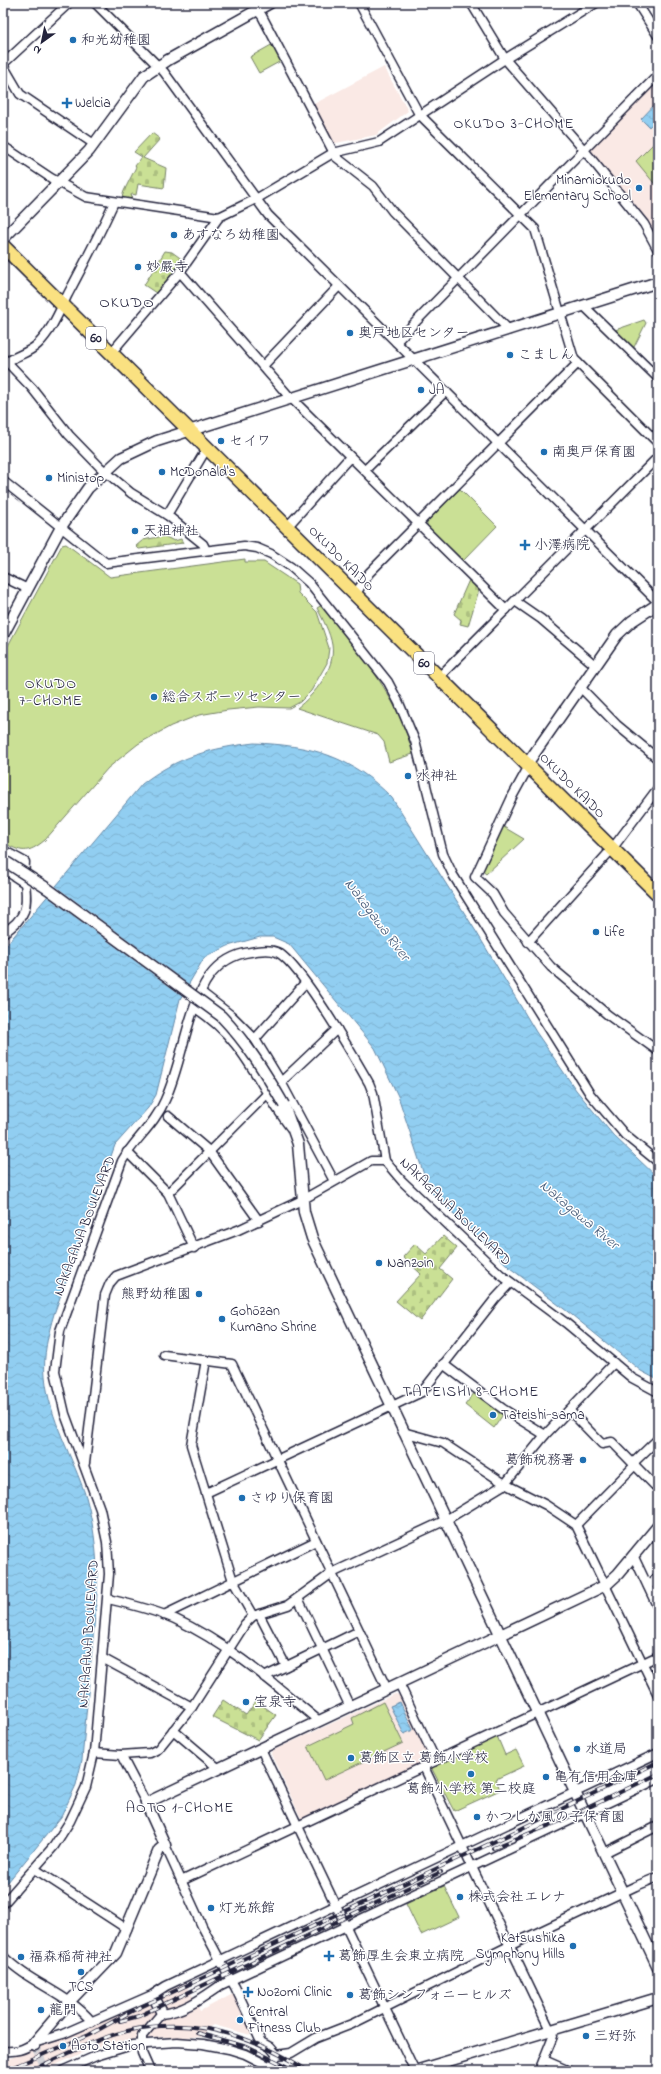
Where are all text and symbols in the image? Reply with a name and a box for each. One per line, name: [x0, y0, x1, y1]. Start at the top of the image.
north arrow: [22, 22, 62, 62]
place label: 和光幼稚園: [81, 30, 151, 51]
marker: 和光幼稚園: [68, 35, 78, 45]
text: N: [30, 41, 45, 58]
place label: Welcia: [75, 93, 111, 114]
marker: Welcia: [62, 98, 72, 108]
district label: OKUDO 3-CHOME: [453, 113, 575, 135]
place label: Minamiokudo Elementary School: [524, 170, 631, 208]
marker: Minamiokudo Elementary School: [634, 183, 644, 193]
place label: あすなろ幼稚園: [182, 225, 280, 246]
marker: あすなろ幼稚園: [169, 230, 179, 240]
place label: 妙嚴寺: [146, 257, 188, 278]
marker: 妙嚴寺: [133, 262, 143, 272]
district label: OKUDO: [99, 291, 155, 315]
place label: 奥戸地区センター: [358, 323, 469, 344]
road number: 60: [86, 327, 106, 349]
marker: 奥戸地区センター: [345, 328, 355, 338]
place label: こましん: [518, 345, 574, 366]
marker: こましん: [505, 350, 515, 360]
place label: JA: [429, 380, 444, 401]
marker: JA: [416, 385, 426, 395]
place label: セイワ: [229, 431, 271, 452]
marker: セイワ: [216, 436, 226, 446]
place label: 南奥戸保育園: [552, 442, 636, 463]
marker: 南奥戸保育園: [539, 447, 549, 457]
place label: McDonald's: [170, 462, 236, 483]
marker: McDonald's: [157, 467, 167, 477]
place label: Ministop: [57, 468, 105, 489]
marker: Ministop: [44, 473, 54, 483]
place label: 天祖神社: [143, 521, 199, 542]
street label: OKUDO KAIDO: [303, 521, 379, 597]
marker: 天祖神社: [130, 526, 140, 536]
place label: 小澤病院: [534, 535, 590, 556]
marker: 小澤病院: [519, 539, 531, 551]
road number: 60: [414, 652, 434, 674]
district label: OKUDO 7-CHOME: [19, 673, 83, 712]
place label: 総合スポーツセンター: [162, 687, 301, 708]
marker: 総合スポーツセンター: [149, 692, 159, 702]
street label: OKUDO KAIDO: [534, 748, 610, 824]
place label: 水神社: [416, 766, 458, 787]
marker: 水神社: [403, 771, 413, 781]
water label: Nakagawa River: [338, 874, 417, 968]
place label: Life: [604, 922, 625, 943]
marker: Life: [591, 927, 601, 937]
street label: NAKAGAWA BOULEVARD: [49, 1153, 121, 1299]
street label: NAKAGAWA BOULEVARD: [394, 1153, 516, 1271]
water label: Nakagawa River: [534, 1175, 625, 1257]
place label: Nanzoin: [387, 1253, 434, 1274]
marker: Nanzoin: [374, 1258, 384, 1268]
place label: 熊野幼稚園: [121, 1284, 191, 1305]
marker: 熊野幼稚園: [194, 1289, 204, 1299]
place label: Gohōzan Kumano Shrine: [230, 1301, 317, 1338]
marker: Gohōzan Kumano Shrine: [217, 1314, 227, 1324]
district label: TATEISHI 8-CHOME: [403, 1381, 539, 1403]
place label: Tateishi-sama: [501, 1405, 585, 1426]
marker: Tateishi-sama: [488, 1410, 498, 1420]
place label: 葛飾税務署: [505, 1450, 575, 1471]
marker: 葛飾税務署: [578, 1455, 588, 1465]
place label: さゆり保育園: [250, 1488, 334, 1509]
marker: さゆり保育園: [237, 1493, 247, 1503]
street label: NAKAGAWA BOULEVARD: [73, 1559, 105, 1709]
place label: 宝泉寺: [254, 1692, 296, 1713]
marker: 宝泉寺: [241, 1697, 251, 1707]
place label: 水道局: [585, 1739, 627, 1760]
marker: 水道局: [572, 1744, 582, 1754]
place label: 葛飾区立 葛飾小学校: [359, 1748, 489, 1769]
marker: 葛飾区立 葛飾小学校: [346, 1753, 356, 1763]
place label: 亀有信用金庫: [554, 1767, 638, 1788]
marker: 葛飾小学校 第二校庭: [466, 1769, 476, 1779]
marker: 亀有信用金庫: [541, 1772, 551, 1782]
place label: 葛飾小学校 第二校庭: [406, 1779, 536, 1800]
district label: AOTO 1-CHOME: [126, 1797, 234, 1819]
place label: かつしか風の子保育園: [485, 1807, 625, 1828]
marker: かつしか風の子保育園: [472, 1812, 482, 1822]
place label: 株式会社エレナ: [468, 1887, 566, 1908]
marker: 株式会社エレナ: [455, 1892, 465, 1902]
place label: 灯光旅館: [219, 1898, 275, 1919]
marker: 灯光旅館: [206, 1903, 216, 1913]
place label: Katsushika Symphony Hills: [476, 1928, 565, 1966]
marker: Katsushika Symphony Hills: [568, 1941, 578, 1951]
place label: 葛飾厚生会東立病院: [338, 1946, 464, 1967]
place label: 福森稲荷神社: [29, 1947, 113, 1968]
marker: 葛飾厚生会東立病院: [323, 1950, 335, 1962]
marker: 福森稲荷神社: [16, 1952, 26, 1962]
marker: TCS: [76, 1967, 86, 1977]
place label: TCS: [69, 1977, 93, 1998]
place label: Nozomi Clinic: [257, 1982, 333, 2003]
place label: 葛飾シンフォニーヒルズ: [358, 1985, 511, 2006]
marker: Nozomi Clinic: [242, 1986, 254, 1998]
marker: 葛飾シンフォニーヒルズ: [345, 1990, 355, 2000]
place label: 龍門: [49, 2000, 77, 2021]
place label: Central Fitness Club: [247, 2002, 321, 2039]
marker: 龍門: [36, 2005, 46, 2015]
marker: Central Fitness Club: [235, 2015, 245, 2025]
place label: 三好弥: [594, 2026, 636, 2047]
marker: 三好弥: [581, 2031, 591, 2041]
place label: Aoto Station: [71, 2036, 145, 2057]
marker: Aoto Station: [58, 2041, 68, 2051]

